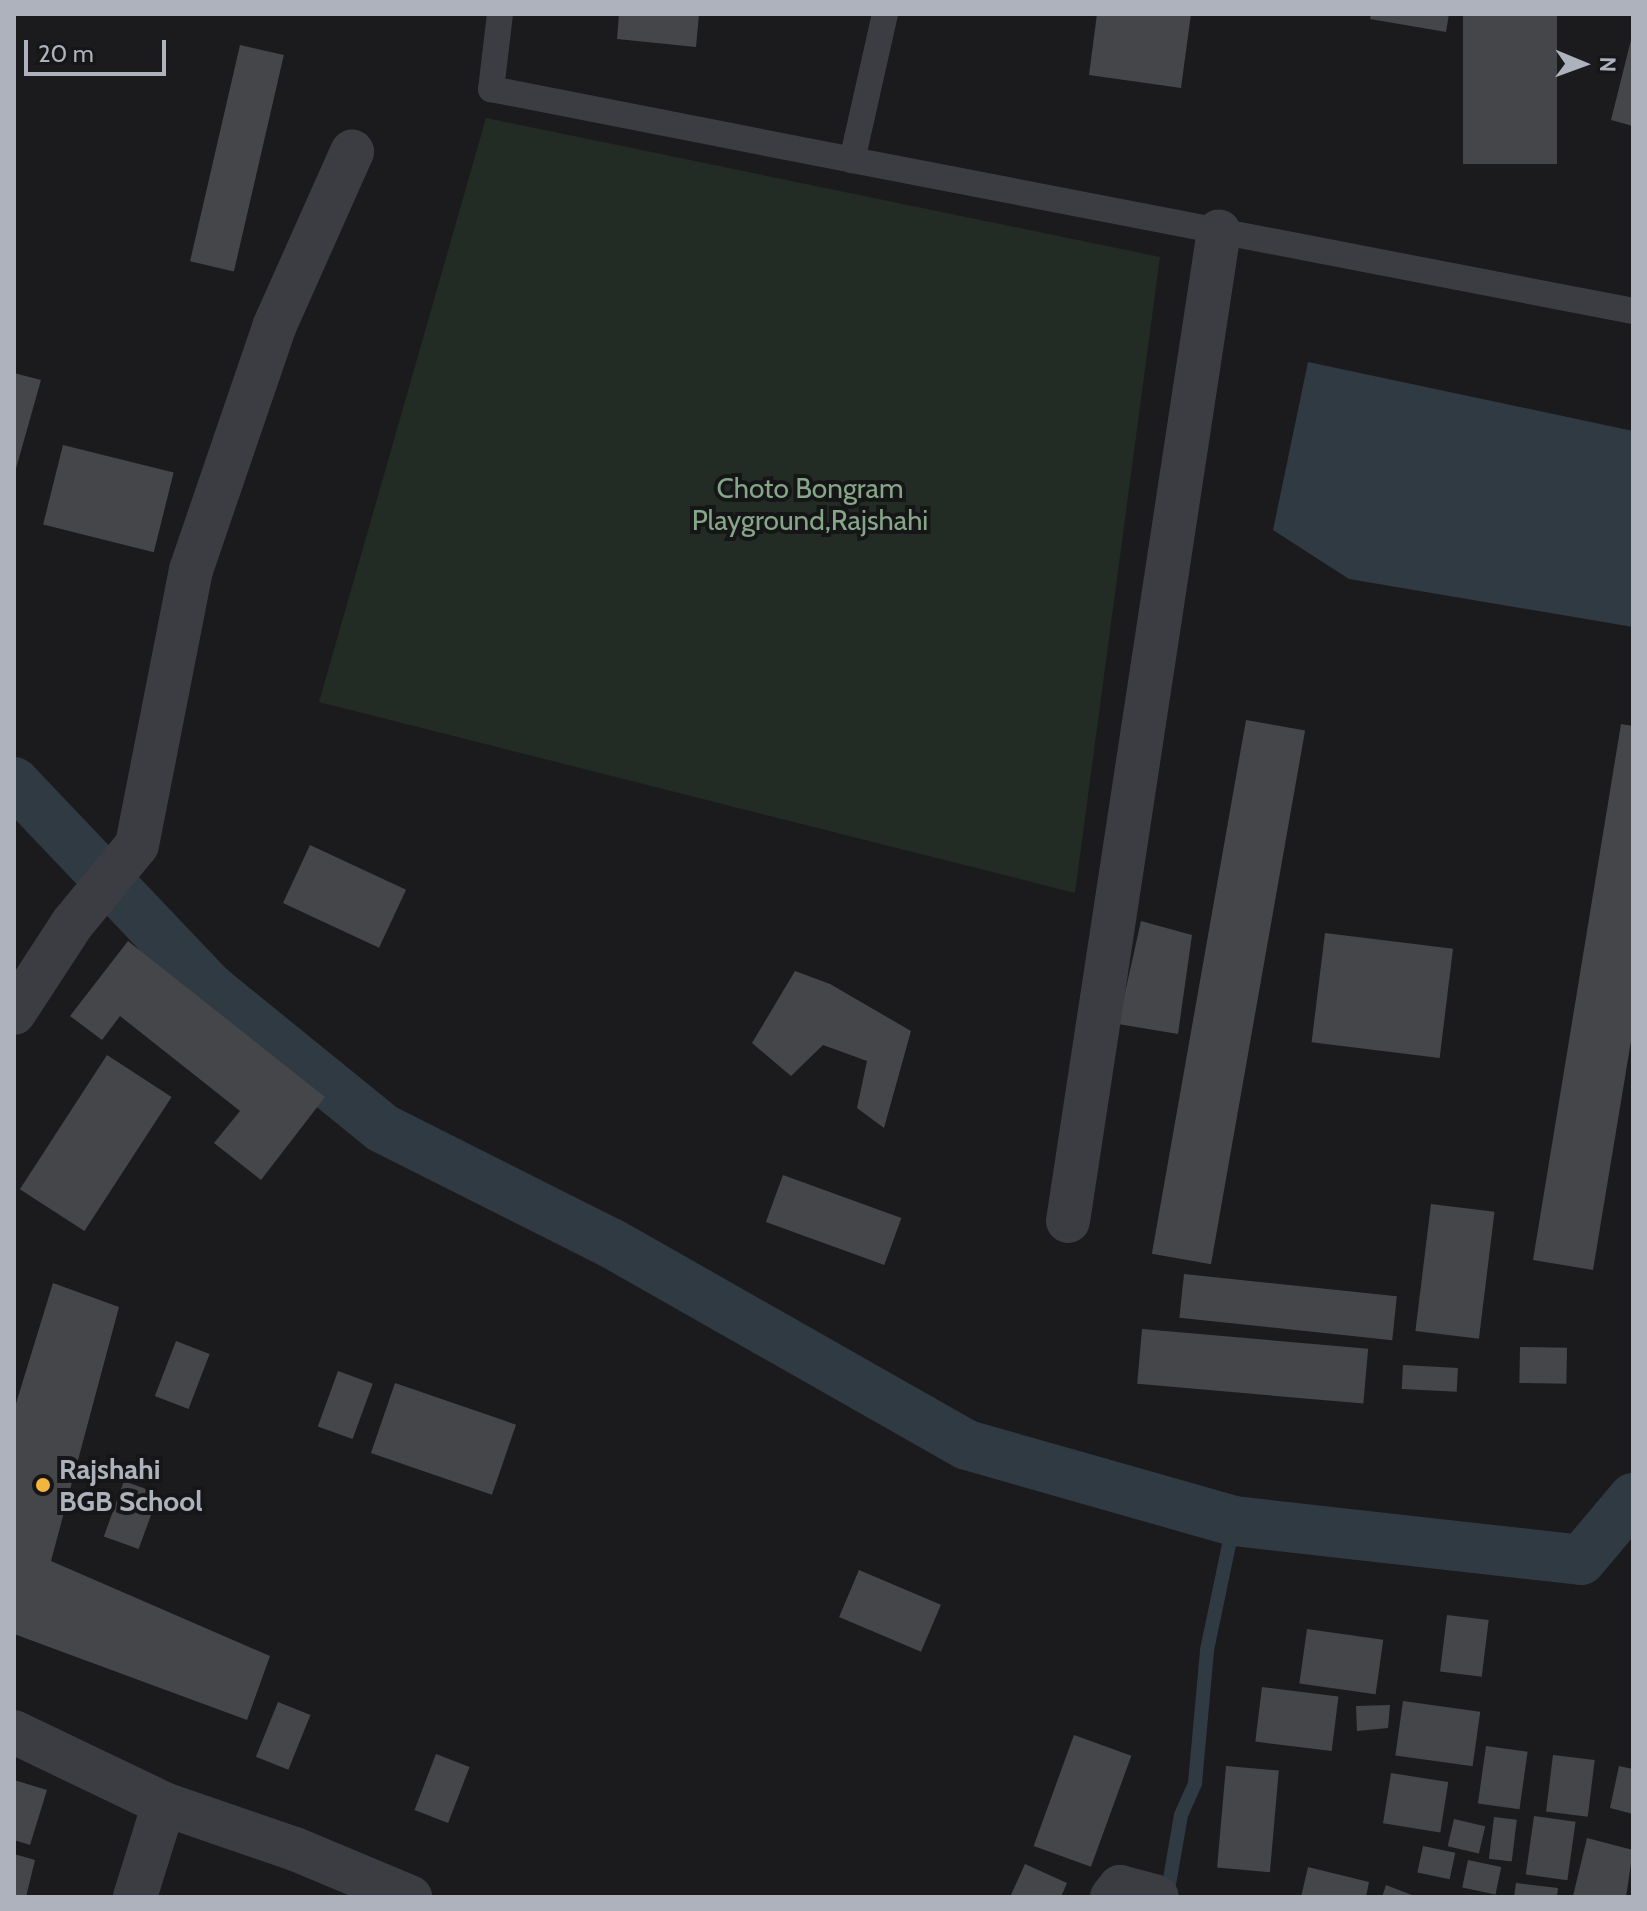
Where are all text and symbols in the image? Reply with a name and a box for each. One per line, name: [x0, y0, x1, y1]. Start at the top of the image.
scale bar: [28, 24, 170, 74]
north arrow: [1543, 24, 1623, 104]
text: 20 m: [38, 39, 94, 68]
text: N: [1594, 56, 1621, 72]
park label: Choto Bongram Playground,Rajshahi: [692, 471, 928, 537]
place label: Rajshahi BGB School: [59, 1452, 203, 1518]
marker: Rajshahi BGB School: [34, 1476, 52, 1494]

